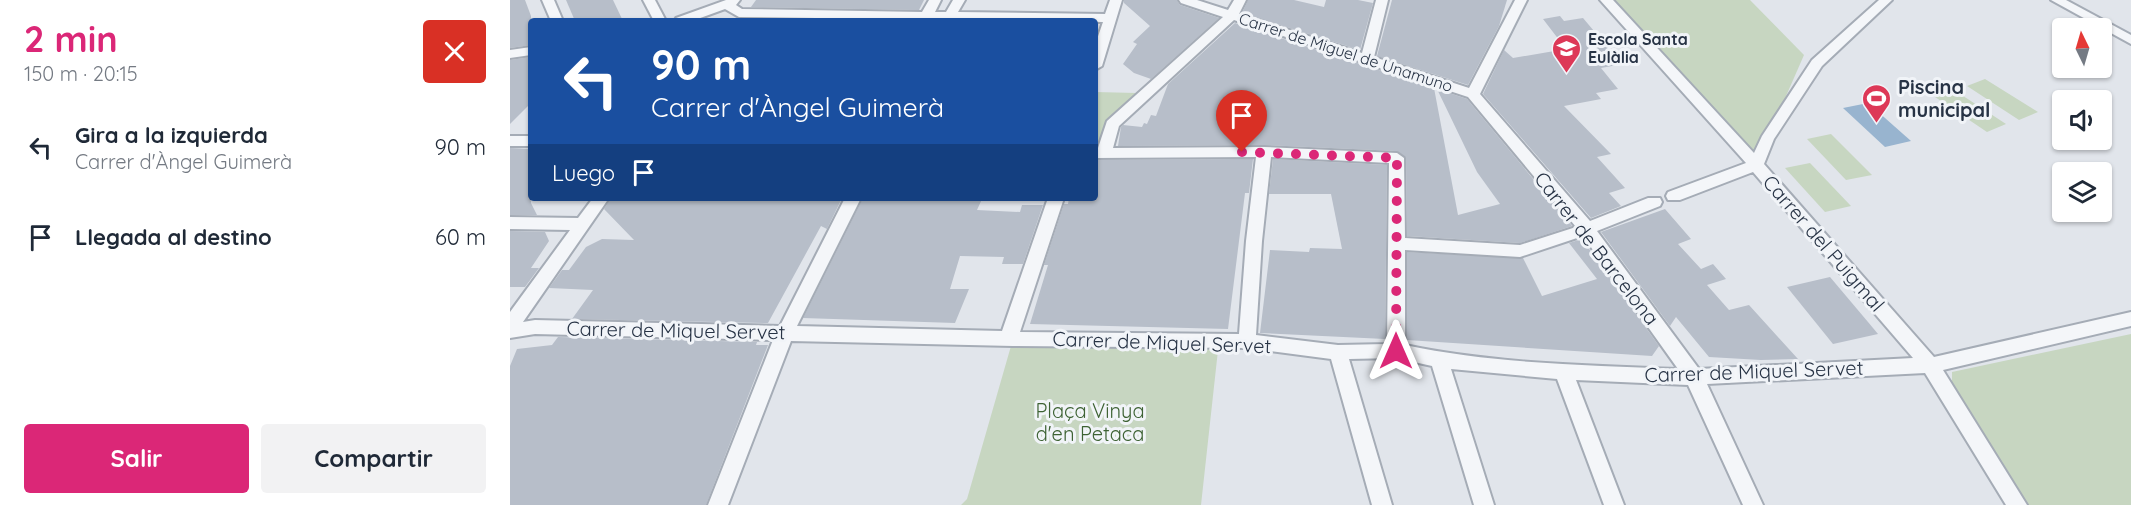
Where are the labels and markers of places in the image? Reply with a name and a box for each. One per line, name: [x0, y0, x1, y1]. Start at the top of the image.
place label: Escola Santa Eulàlia: [1588, 29, 1688, 67]
school or university icon: Escola Santa Eulàlia: [1551, 32, 1583, 74]
place label: Piscina municipal: [1898, 74, 1990, 122]
sports icon: Piscina municipal: [1861, 82, 1893, 124]
pin: [1216, 90, 1267, 152]

